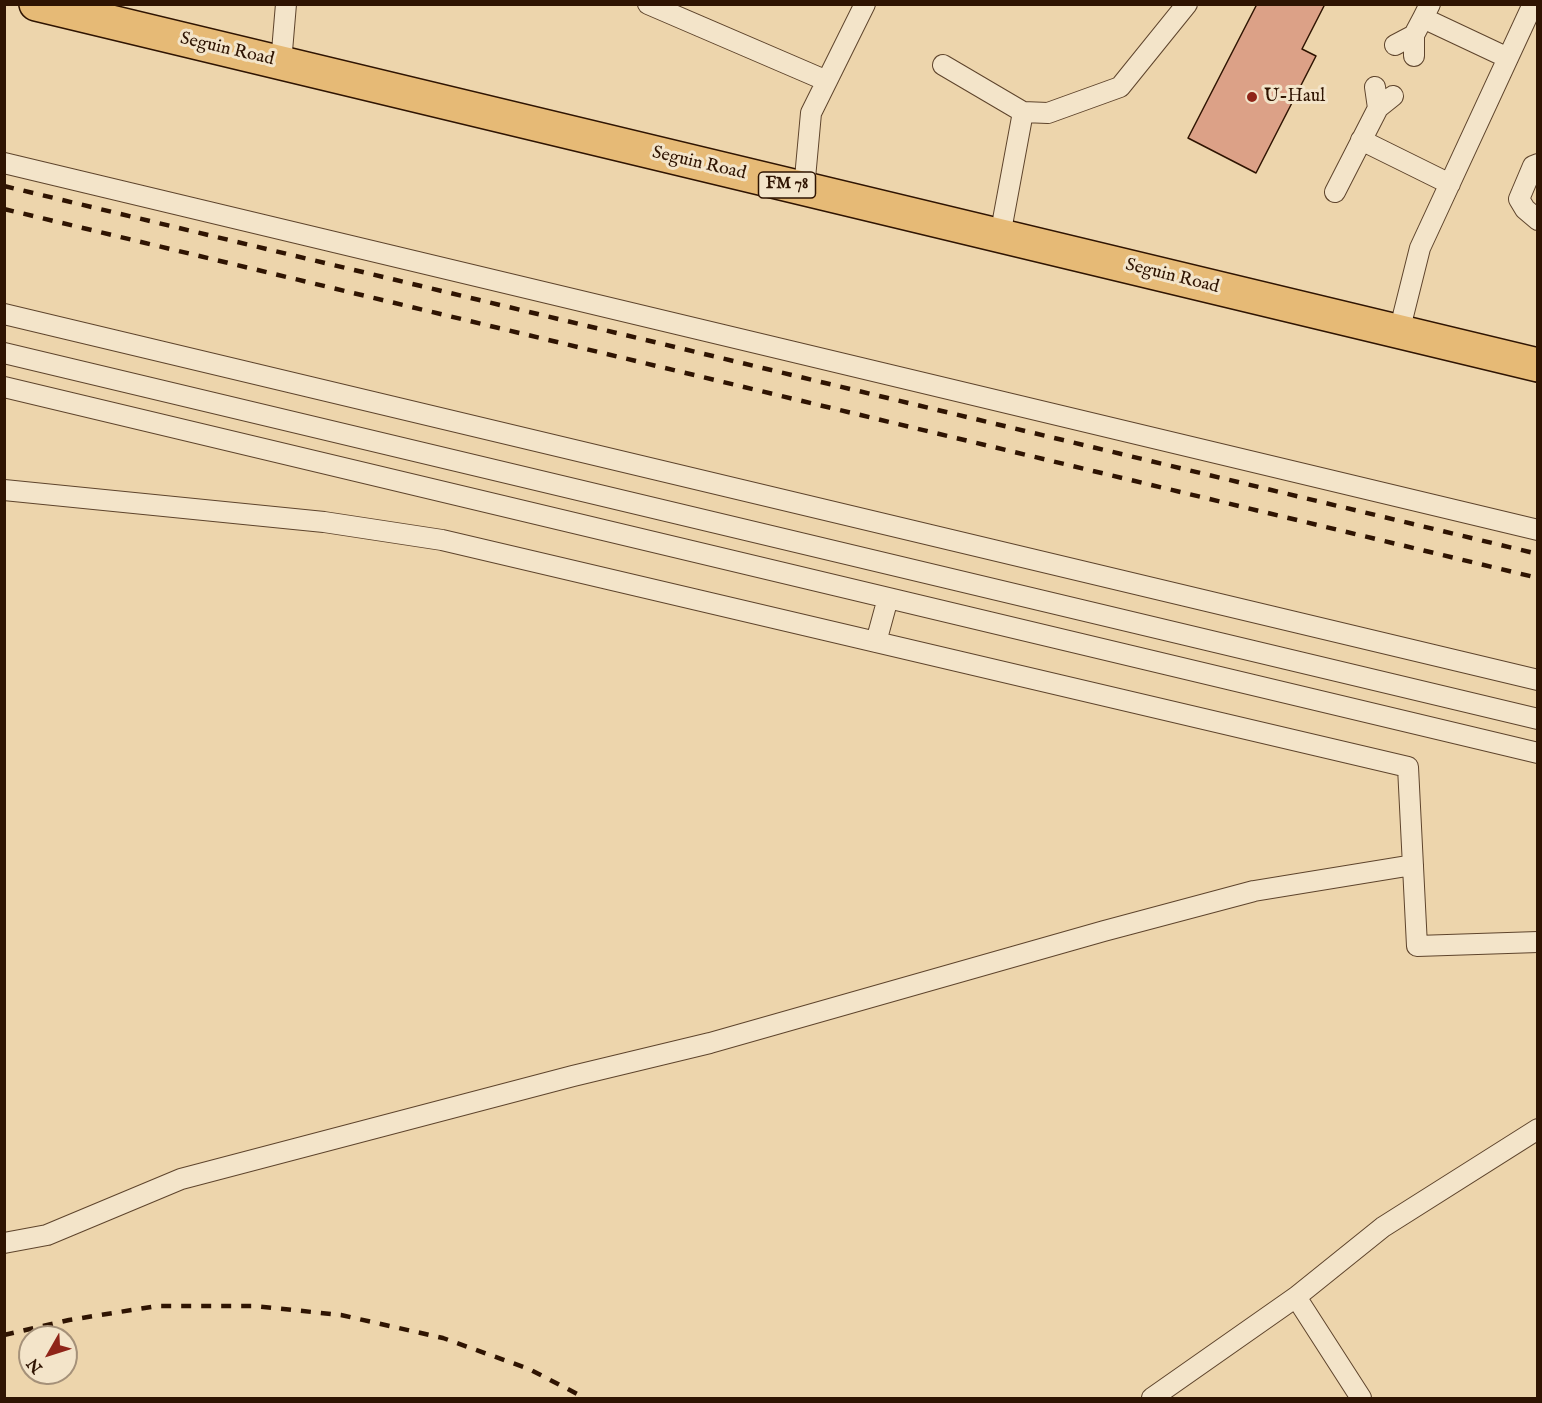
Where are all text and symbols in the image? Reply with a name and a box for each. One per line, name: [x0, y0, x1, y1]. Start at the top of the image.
street label: Seguin Road: [178, 29, 276, 71]
place label: U-Haul: [1264, 86, 1325, 108]
marker: U-Haul: [1245, 90, 1259, 104]
street label: Seguin Road: [650, 143, 748, 185]
road number: FM 78: [758, 172, 816, 198]
street label: Seguin Road: [1123, 255, 1221, 299]
north arrow: [18, 1325, 78, 1385]
text: N: [23, 1353, 48, 1377]

